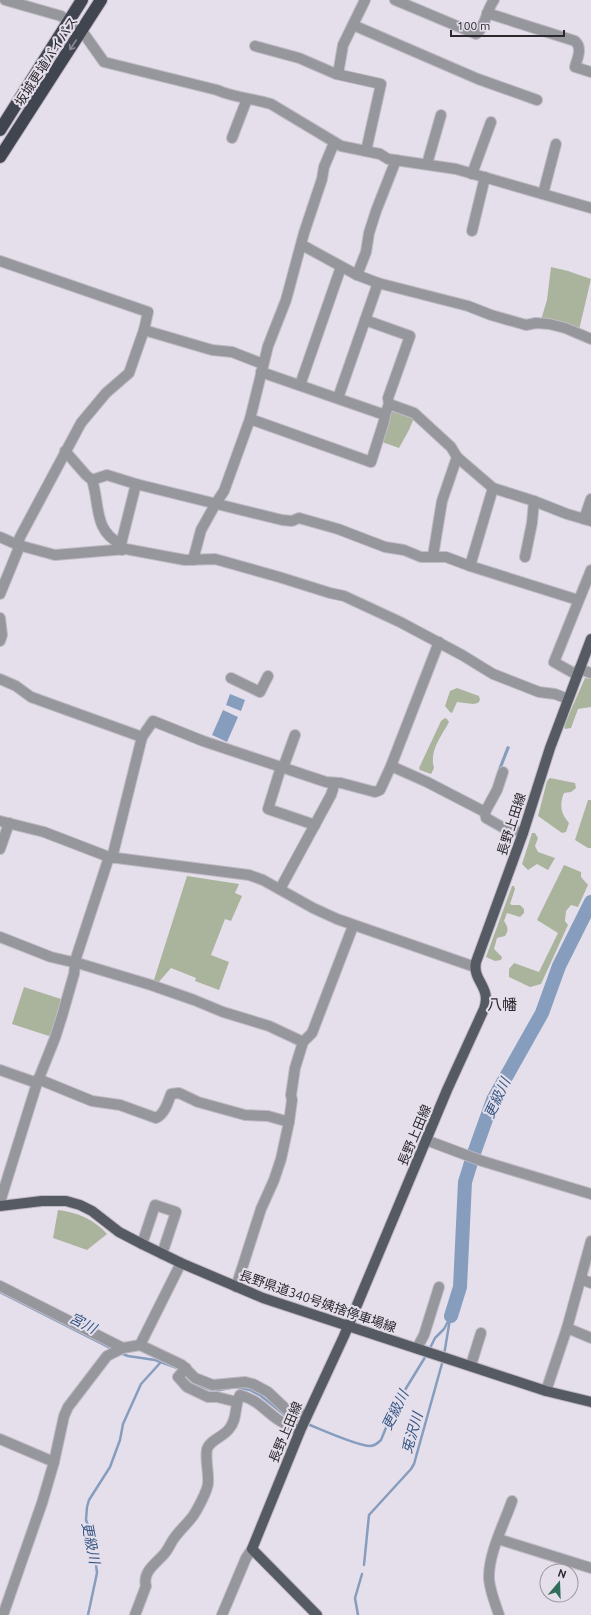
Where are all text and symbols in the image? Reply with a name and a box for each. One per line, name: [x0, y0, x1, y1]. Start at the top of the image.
scale bar: [451, 12, 564, 38]
street label: 坂城更埴バイパス: [12, 14, 80, 108]
text: 100 m: [457, 19, 490, 32]
one-way arrow: [69, 39, 77, 50]
street label: 長野上田線: [494, 791, 528, 857]
district label: 八幡: [487, 996, 517, 1013]
water label: 更級川: [481, 1074, 514, 1120]
street label: 長野上田線: [395, 1102, 433, 1168]
street label: 長野県道340号姨捨停車場線: [238, 1268, 398, 1334]
water label: 宮川: [67, 1310, 101, 1337]
water label: 更級川: [379, 1386, 412, 1432]
street label: 長野上田線: [266, 1399, 304, 1465]
water label: 兎沢川: [399, 1409, 426, 1455]
water label: 更級川: [79, 1521, 103, 1567]
north arrow: [539, 1563, 579, 1603]
text: N: [556, 1567, 568, 1581]

